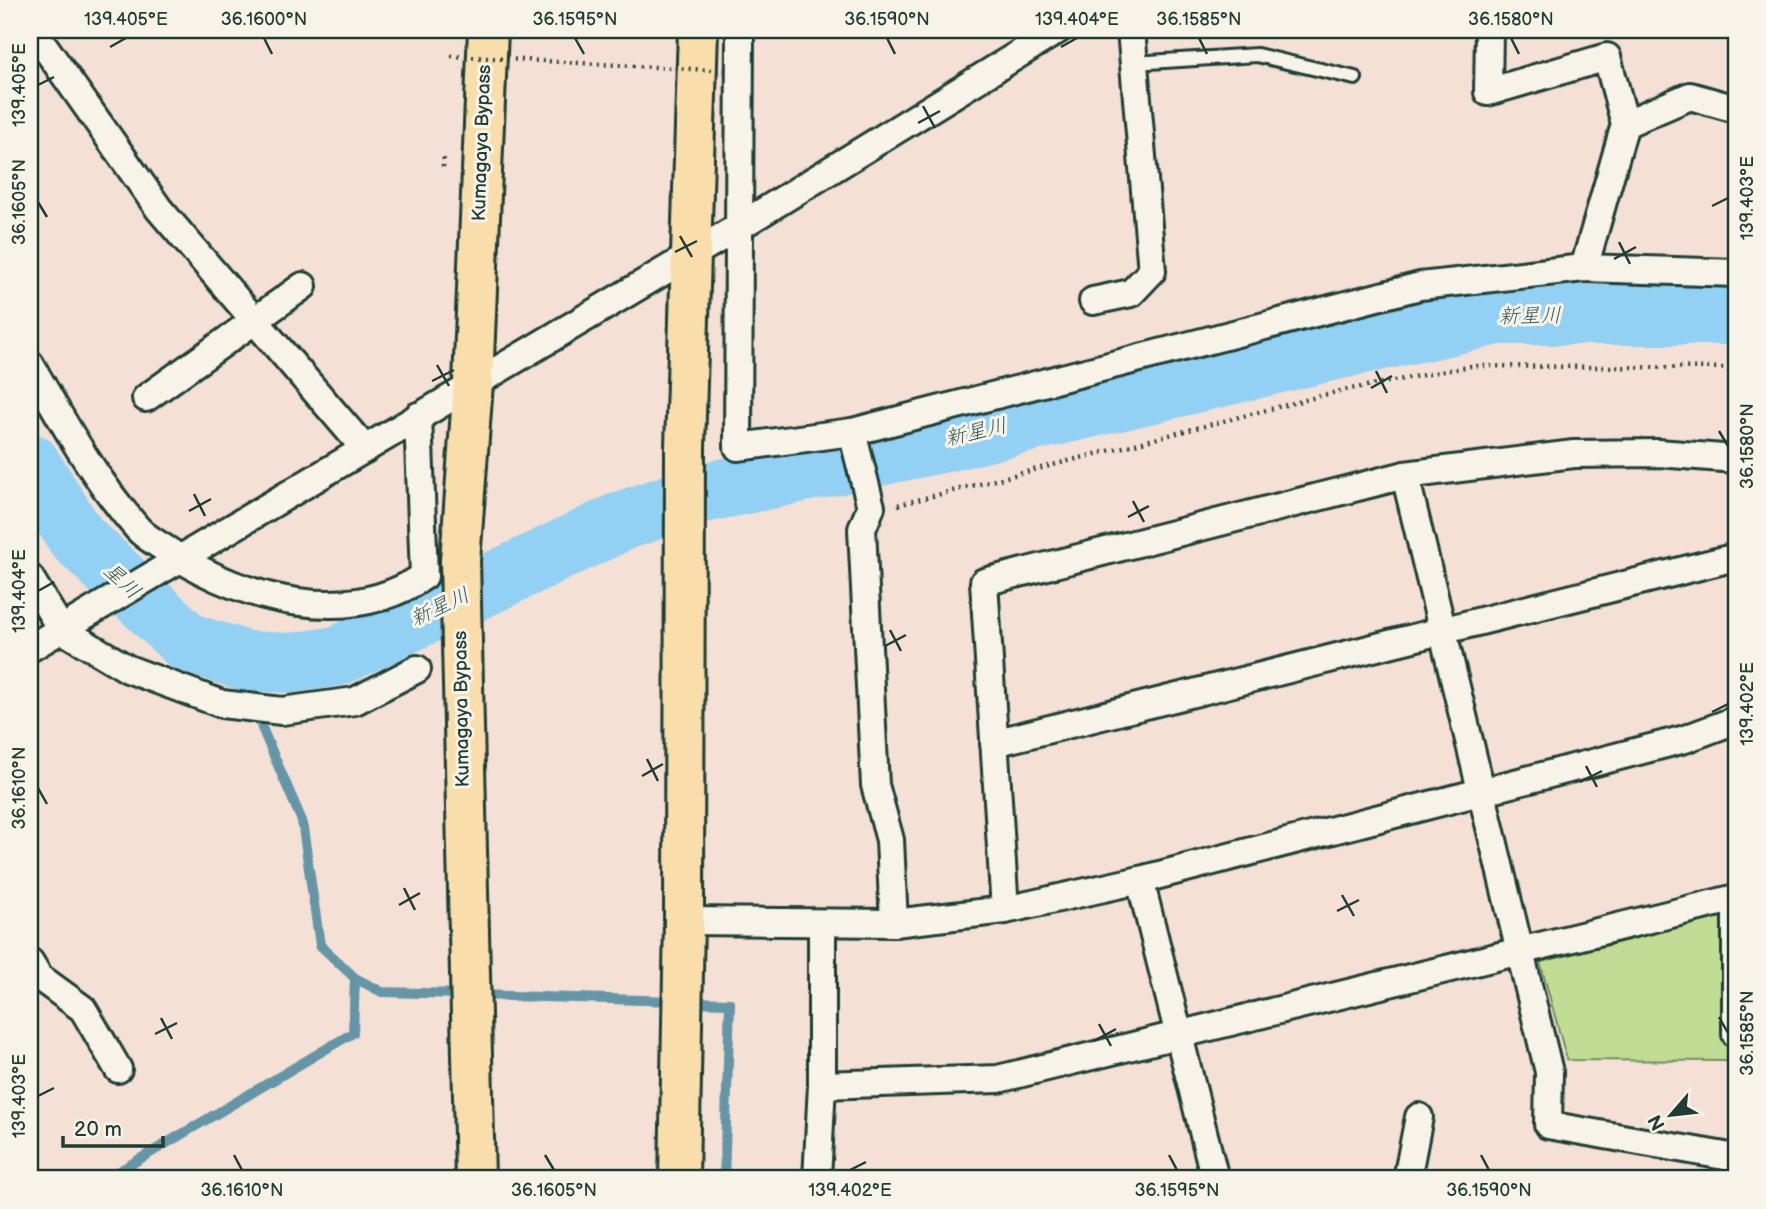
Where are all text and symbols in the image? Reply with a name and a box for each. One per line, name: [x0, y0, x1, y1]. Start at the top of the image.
text: 139.405°E: [84, 9, 168, 30]
text: 36.1600°N: [221, 9, 307, 30]
text: 36.1595°N: [532, 9, 618, 30]
text: 36.1590°N: [844, 9, 930, 30]
text: 139.404°E: [1035, 9, 1119, 30]
text: 36.1585°N: [1156, 9, 1242, 30]
text: 36.1580°N: [1468, 9, 1554, 30]
text: 139.405°E: [9, 43, 30, 127]
street label: Kumagaya Bypass: [468, 64, 496, 222]
text: 139.403°E: [1737, 156, 1758, 240]
text: 36.1605°N: [9, 159, 30, 245]
water label: 新星川: [1498, 303, 1562, 329]
text: 36.1580°N: [1737, 403, 1758, 489]
water label: 新星川: [942, 413, 1010, 451]
text: 139.404°E: [9, 549, 30, 633]
water label: 星川: [98, 558, 146, 604]
water label: 新星川: [406, 582, 474, 632]
street label: Kumagaya Bypass: [449, 630, 475, 788]
text: 139.402°E: [1737, 662, 1758, 746]
text: 36.1610°N: [9, 747, 30, 829]
text: 36.1585°N: [1737, 990, 1758, 1076]
text: 139.403°E: [9, 1054, 30, 1138]
north arrow: [1636, 1080, 1706, 1150]
scale bar: [63, 1104, 163, 1148]
text: N: [1644, 1111, 1671, 1134]
text: 20 m: [74, 1117, 122, 1142]
text: 36.1610°N: [201, 1180, 283, 1201]
text: 36.1605°N: [511, 1180, 597, 1201]
text: 139.402°E: [808, 1180, 892, 1201]
text: 36.1595°N: [1134, 1180, 1220, 1201]
text: 36.1590°N: [1446, 1180, 1532, 1201]

